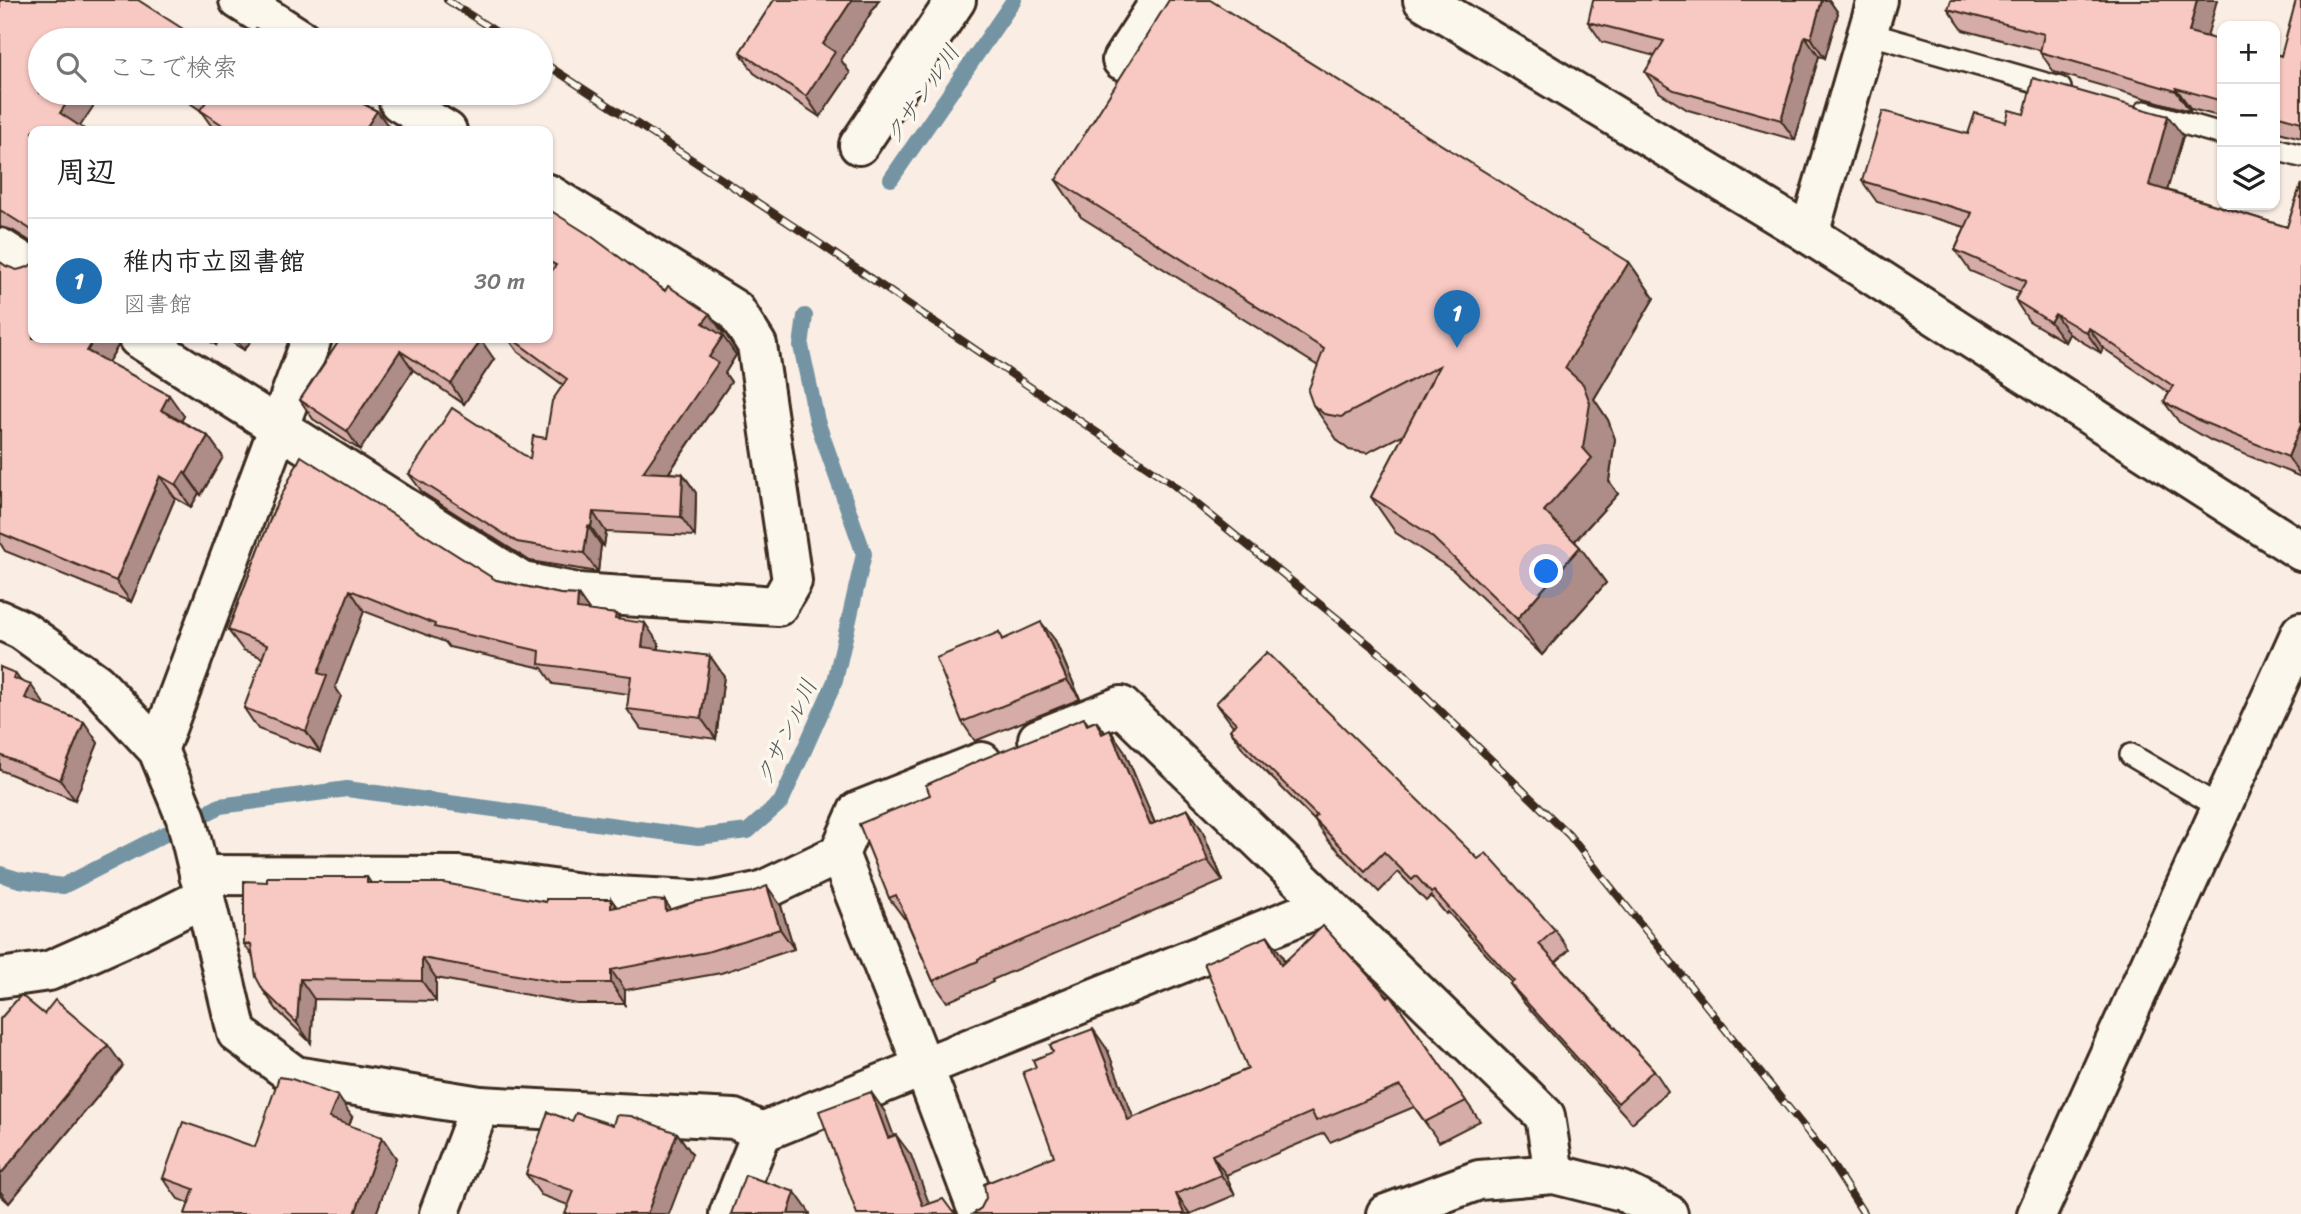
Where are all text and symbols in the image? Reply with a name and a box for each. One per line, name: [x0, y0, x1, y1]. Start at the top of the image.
map controls: [2217, 21, 2280, 210]
button: +: [2217, 21, 2280, 84]
search box: [28, 28, 553, 105]
water label: クサンル川: [874, 36, 971, 153]
text: ここで検索: [108, 44, 238, 90]
icon: search: [52, 48, 90, 86]
button: −: [2217, 84, 2280, 147]
text: 周辺: [56, 145, 116, 199]
button: layers: [2217, 147, 2280, 210]
text: 稚内市立図書館: [123, 238, 305, 284]
text: 1: [74, 261, 84, 302]
text: 30 m: [474, 261, 525, 302]
text: 図書館: [123, 284, 192, 325]
pin: 1: [1434, 290, 1480, 348]
your location: [1529, 554, 1563, 588]
water label: クサンル川: [744, 672, 829, 793]

